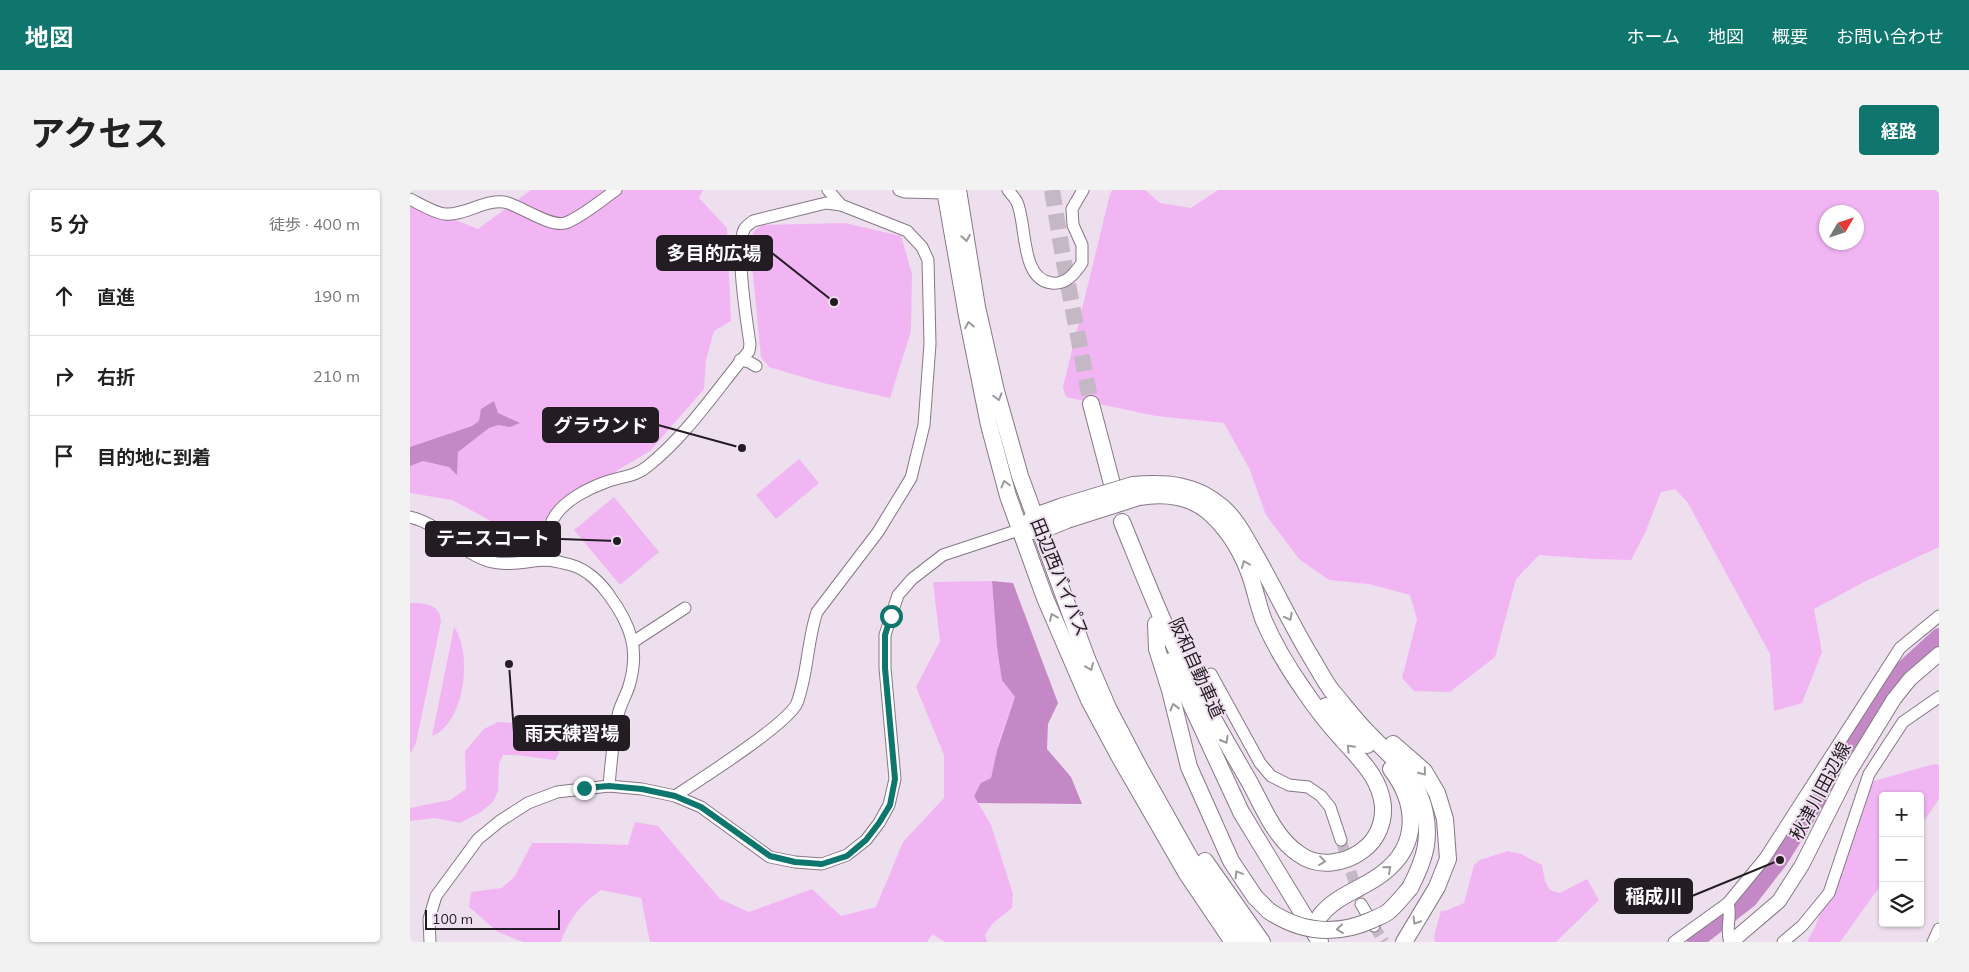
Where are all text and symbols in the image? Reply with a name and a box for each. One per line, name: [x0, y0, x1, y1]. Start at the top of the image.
text: 地図: [25, 22, 73, 52]
text: ホーム: [1627, 25, 1680, 48]
text: 地図: [1708, 25, 1744, 48]
text: 概要: [1772, 25, 1808, 48]
text: お問い合わせ: [1836, 25, 1944, 48]
button: 経路: [1859, 105, 1939, 155]
text: アクセス: [30, 111, 168, 155]
north arrow: [1819, 205, 1864, 250]
text: 5 分: [50, 211, 89, 237]
text: 徒歩 · 400 m: [269, 214, 360, 234]
one-way arrow: [960, 234, 971, 242]
callout: 多目的広場: [657, 236, 772, 270]
text: 多目的広場: [666, 241, 762, 265]
icon: ahead: [50, 282, 78, 310]
text: 直進: [97, 285, 135, 309]
text: 190 m: [313, 286, 360, 306]
one-way arrow: [964, 321, 974, 330]
icon: right: [50, 362, 78, 390]
text: 右折: [97, 365, 135, 389]
text: 210 m: [313, 366, 360, 386]
one-way arrow: [992, 393, 1002, 401]
callout: グラウンド: [543, 408, 658, 442]
text: グラウンド: [553, 413, 649, 437]
icon: arrive: [50, 442, 78, 470]
text: 目的地に到着: [97, 445, 211, 469]
one-way arrow: [1000, 480, 1010, 488]
street label: 田辺西バイパス: [1026, 514, 1094, 640]
callout: テニスコート: [426, 522, 560, 556]
text: テニスコート: [436, 526, 550, 550]
one-way arrow: [1241, 560, 1252, 569]
route start: [880, 605, 903, 628]
one-way arrow: [1282, 611, 1292, 620]
one-way arrow: [1049, 613, 1060, 622]
street label: 阪和自動車道: [1165, 614, 1229, 722]
one-way arrow: [1084, 662, 1095, 671]
one-way arrow: [1169, 702, 1180, 711]
callout: 雨天練習場: [514, 716, 629, 750]
text: 雨天練習場: [524, 721, 620, 745]
one-way arrow: [1218, 734, 1228, 743]
street label: 秋津川田辺線: [1784, 738, 1856, 844]
one-way arrow: [1347, 745, 1356, 754]
one-way arrow: [1417, 766, 1425, 775]
route end: [573, 777, 596, 800]
map controls: [1879, 792, 1924, 927]
button: +: [1879, 792, 1924, 837]
button: −: [1879, 837, 1924, 882]
one-way arrow: [1318, 856, 1327, 866]
one-way arrow: [1383, 865, 1392, 874]
one-way arrow: [1235, 871, 1245, 880]
callout: 稲成川: [1615, 879, 1692, 913]
button: layers: [1879, 882, 1924, 927]
text: 稲成川: [1625, 884, 1683, 908]
scale bar: [425, 907, 560, 930]
text: 100 m: [432, 910, 473, 928]
one-way arrow: [1413, 915, 1423, 924]
one-way arrow: [1336, 923, 1344, 934]

